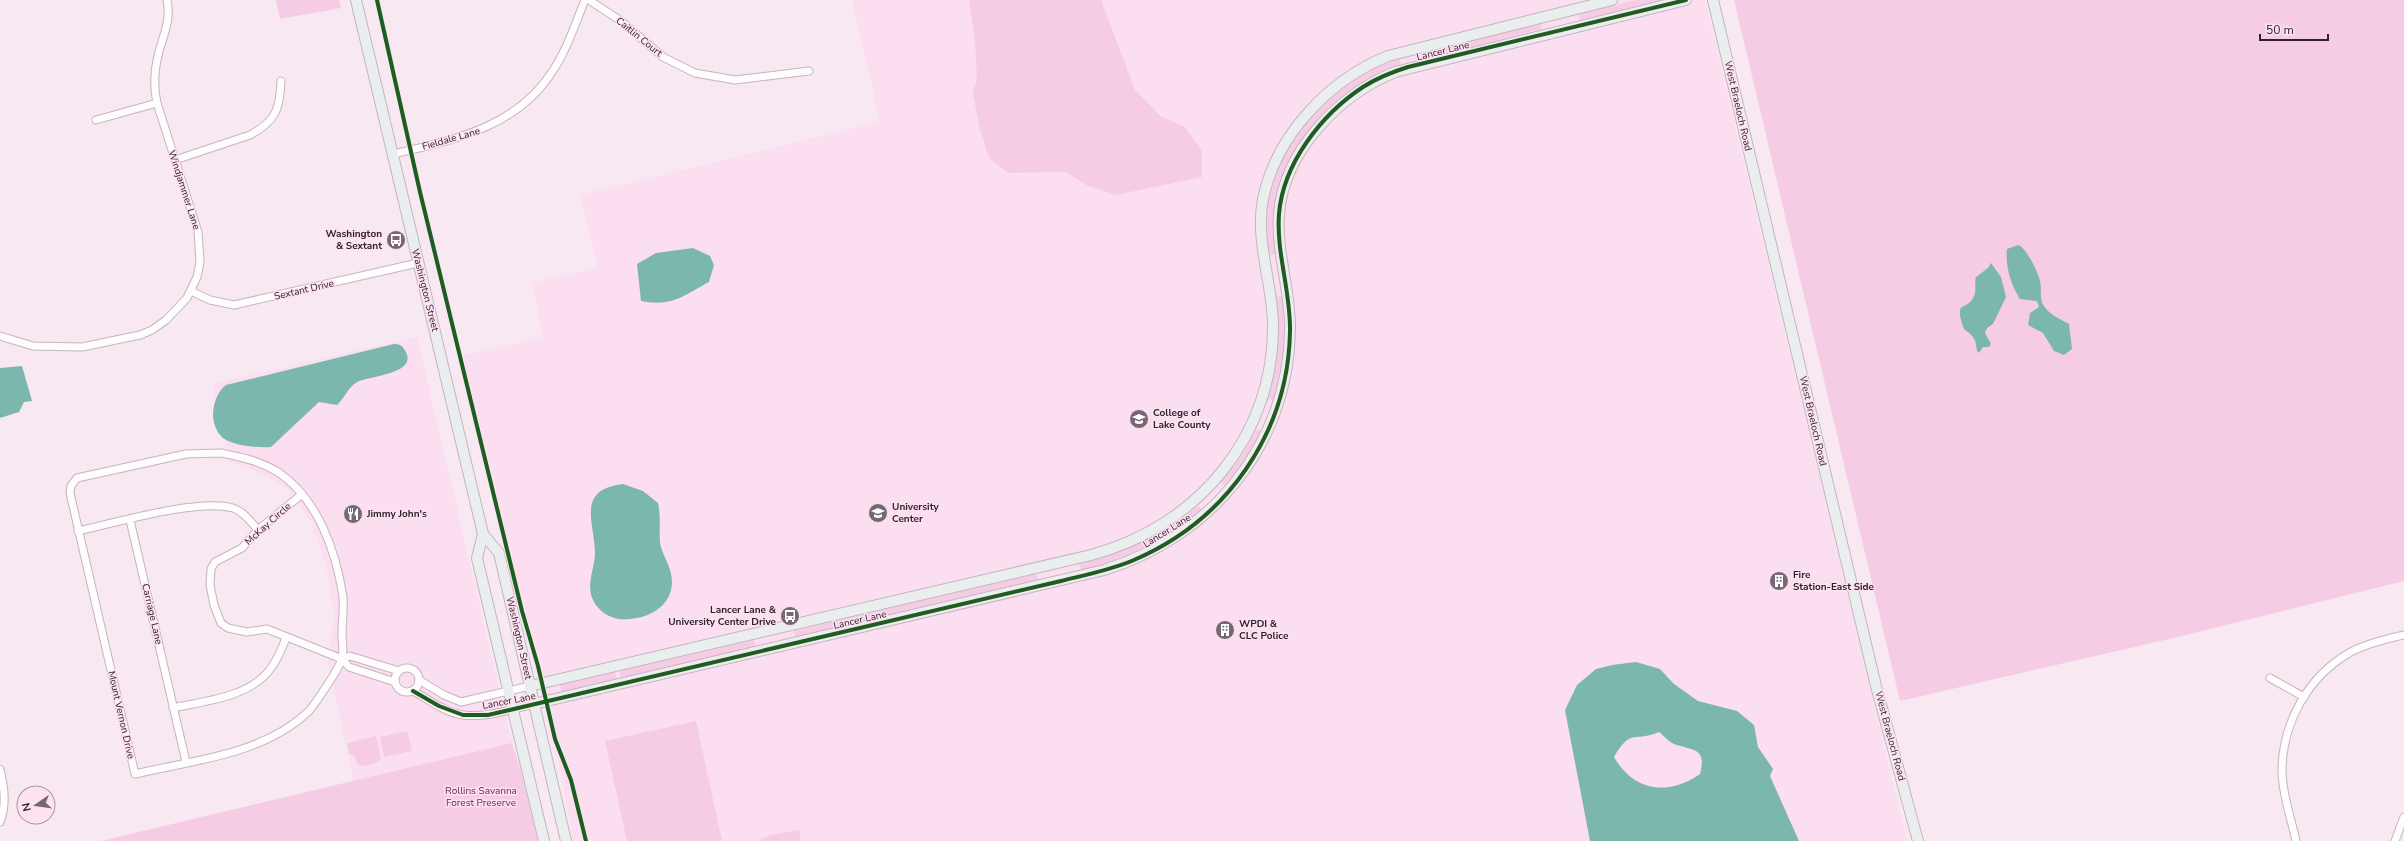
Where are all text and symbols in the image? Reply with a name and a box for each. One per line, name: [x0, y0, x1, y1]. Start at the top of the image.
street label: Caitlin Court: [613, 14, 666, 60]
scale bar: [2260, 16, 2328, 42]
text: 50 m: [2266, 22, 2294, 38]
street label: Lancer Lane: [1415, 38, 1471, 64]
street label: West Braeloch Road: [1721, 60, 1755, 153]
street label: Fieldale Lane: [420, 124, 482, 154]
street label: Windjammer Lane: [165, 148, 203, 232]
place label: Washington & Sextant: [325, 227, 382, 253]
bus stop icon: Washington & Sextant: [385, 229, 407, 251]
street label: Washington Street: [408, 247, 442, 333]
street label: Sextant Drive: [273, 276, 335, 304]
street label: West Braeloch Road: [1796, 375, 1830, 468]
place label: College of Lake County: [1153, 406, 1211, 432]
school or university icon: College of Lake County: [1128, 408, 1150, 430]
street label: McKay Circle: [242, 499, 294, 549]
place label: University Center: [892, 500, 940, 526]
school or university icon: University Center: [867, 502, 889, 524]
restaurant icon: Jimmy John's: [342, 503, 364, 525]
place label: Jimmy John's: [366, 507, 427, 521]
street label: Lancer Lane: [1140, 511, 1194, 551]
place label: Fire Station-East Side: [1793, 568, 1875, 594]
building icon: Fire Station-East Side: [1768, 570, 1790, 592]
street label: Carriage Lane: [138, 582, 166, 646]
street label: Washington Street: [503, 595, 535, 681]
place label: Lancer Lane & University Center Drive: [668, 603, 777, 629]
bus stop icon: Lancer Lane & University Center Drive: [779, 605, 801, 627]
street label: Lancer Lane: [832, 607, 888, 633]
place label: WPDI & CLC Police: [1239, 617, 1289, 643]
building icon: WPDI & CLC Police: [1214, 619, 1236, 641]
street label: Mount Vernon Drive: [104, 670, 138, 760]
street label: Lancer Lane: [481, 689, 537, 713]
street label: West Braeloch Road: [1871, 690, 1909, 782]
park label: Rollins Savanna Forest Preserve: [445, 784, 517, 810]
north arrow: [16, 785, 56, 825]
text: N: [19, 801, 35, 813]

